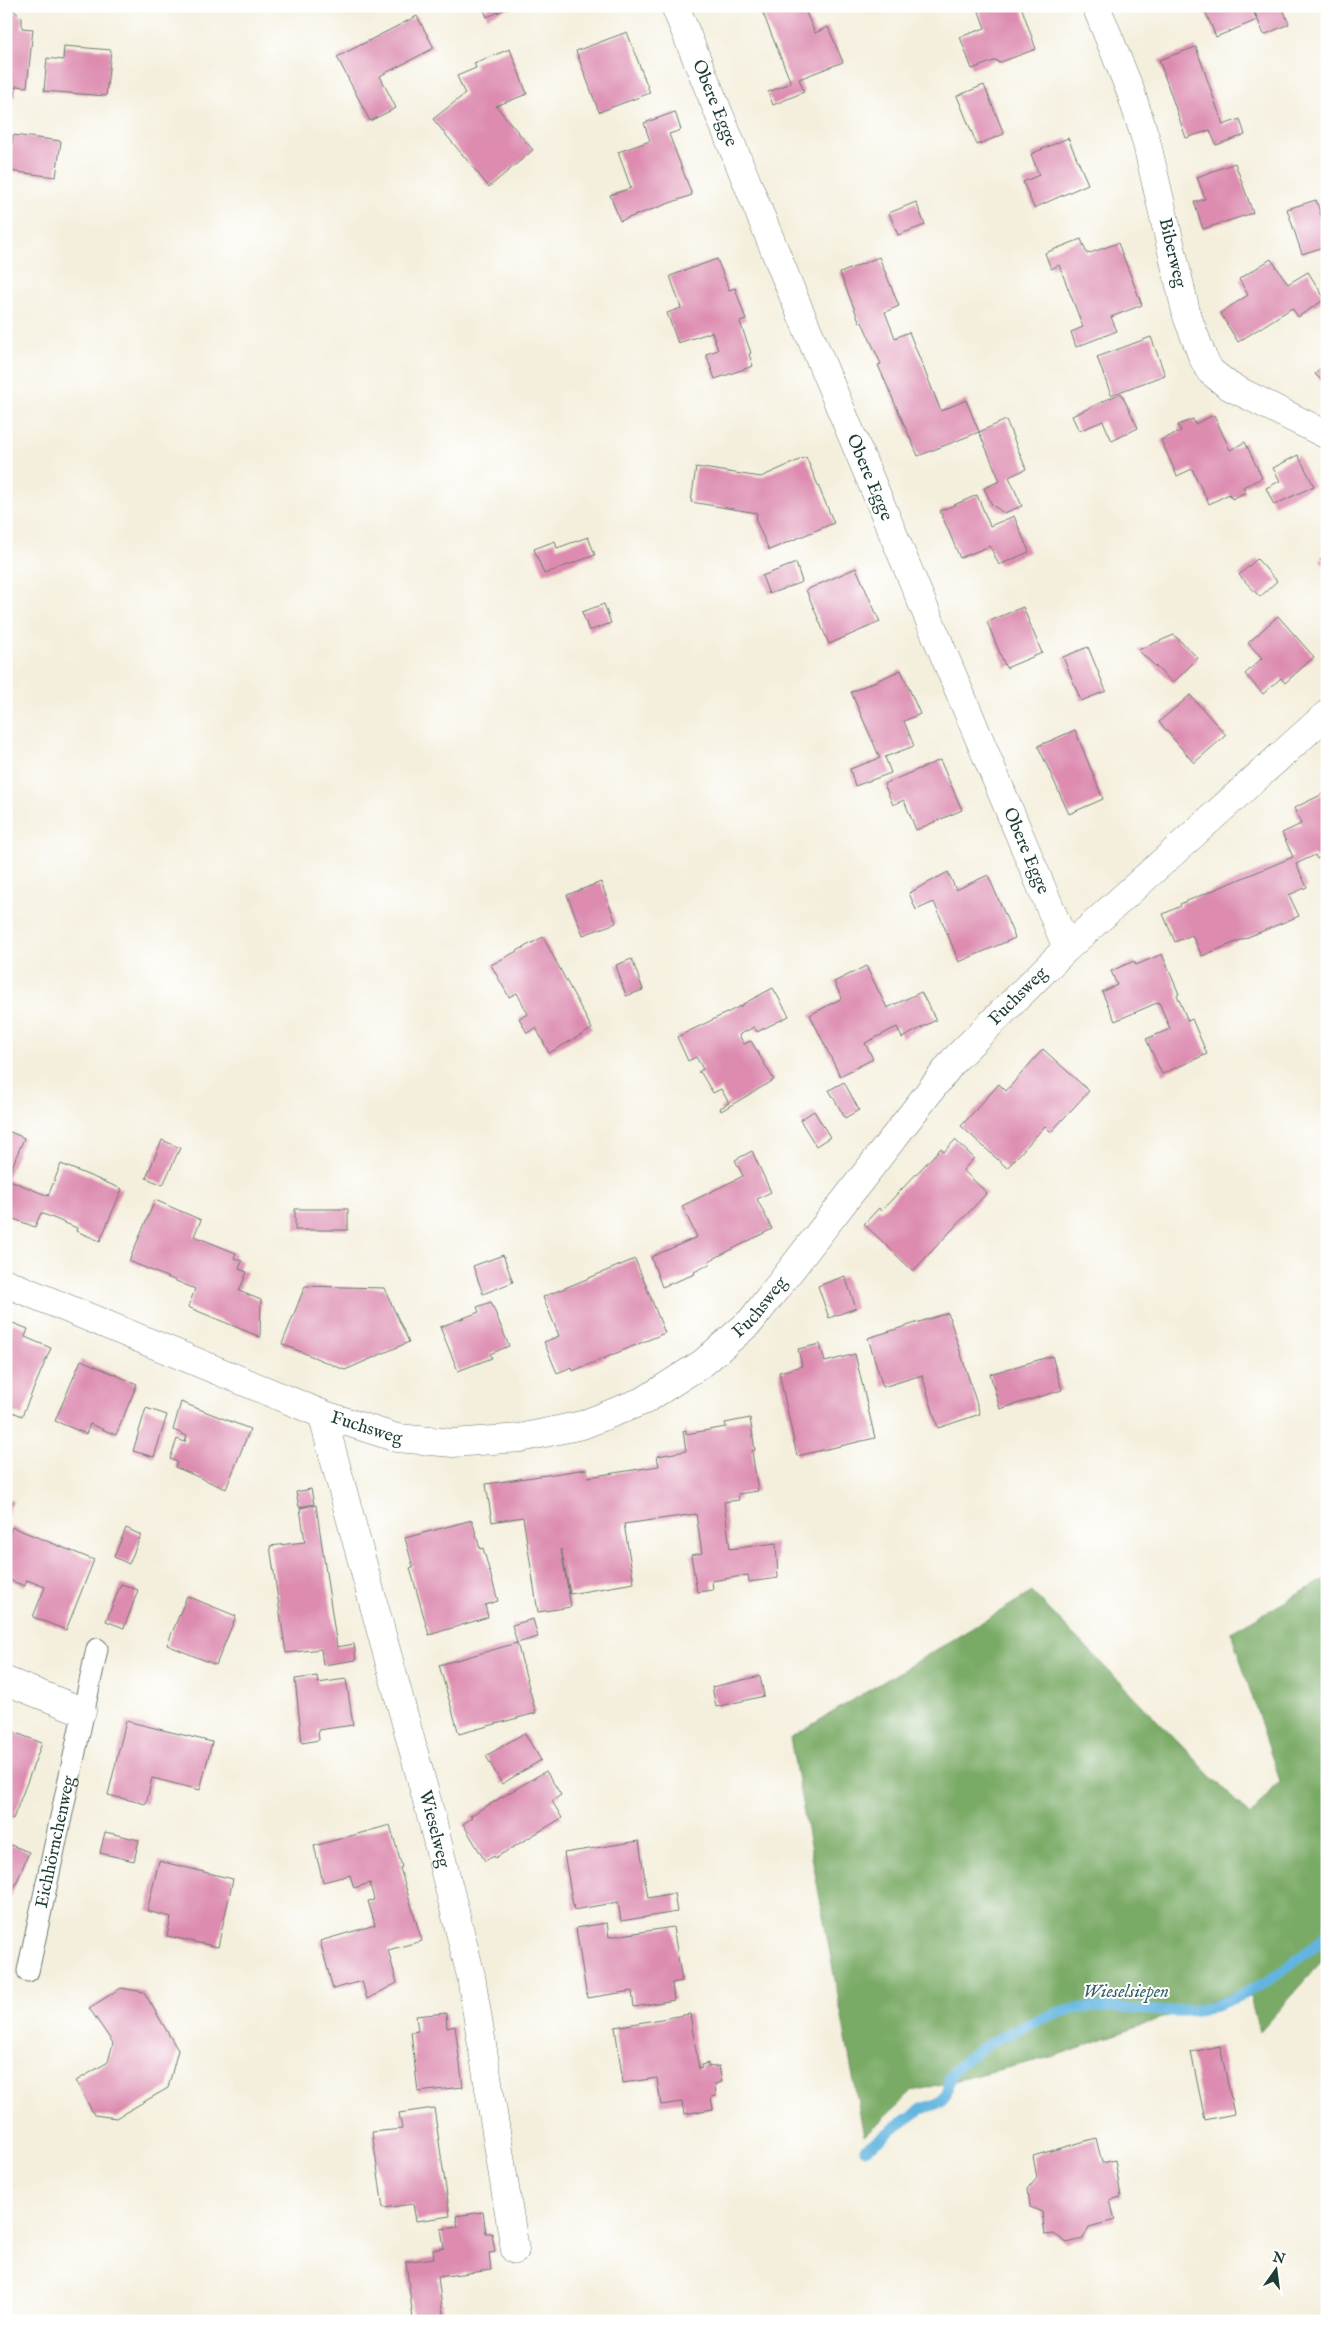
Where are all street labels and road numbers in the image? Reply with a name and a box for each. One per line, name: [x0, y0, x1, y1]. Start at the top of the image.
street label: Obere Egge: [687, 56, 743, 150]
street label: Biberweg: [1153, 216, 1192, 290]
street label: Obere Egge: [841, 431, 898, 524]
street label: Obere Egge: [998, 804, 1055, 898]
street label: Fuchsweg: [984, 962, 1053, 1031]
street label: Fuchsweg: [728, 1272, 793, 1343]
street label: Fuchsweg: [328, 1406, 403, 1450]
street label: Eichhörnchenweg: [30, 1773, 81, 1910]
street label: Wieselweg: [413, 1788, 455, 1870]

